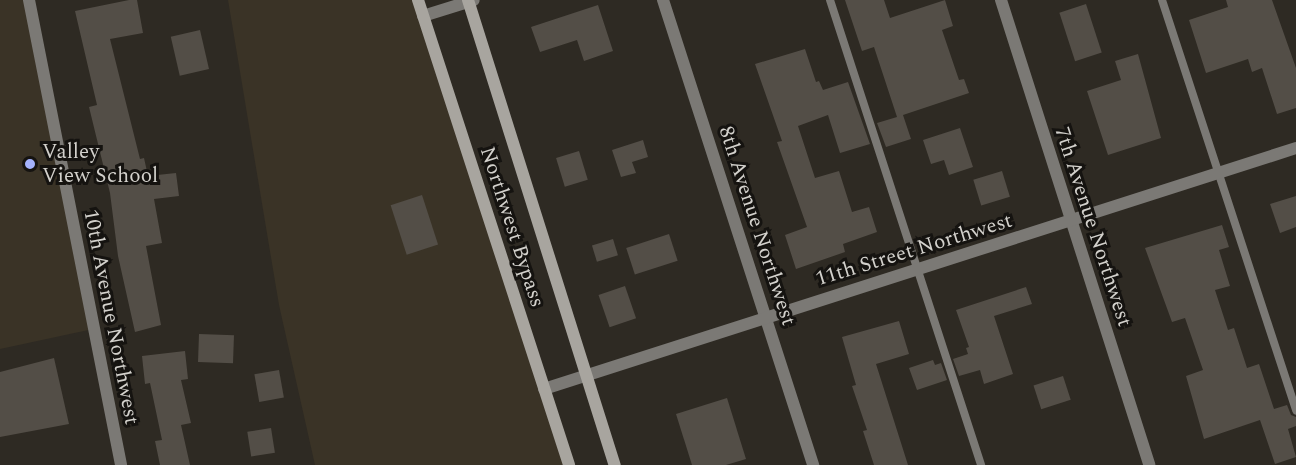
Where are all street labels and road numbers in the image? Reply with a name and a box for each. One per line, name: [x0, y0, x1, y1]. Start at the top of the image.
street label: 8th Avenue Northwest: [713, 123, 801, 329]
street label: 7th Avenue Northwest: [1049, 124, 1137, 330]
street label: Northwest Bypass: [474, 143, 550, 311]
street label: 10th Avenue Northwest: [78, 207, 144, 427]
street label: 11th Street Northwest: [813, 208, 1015, 292]

